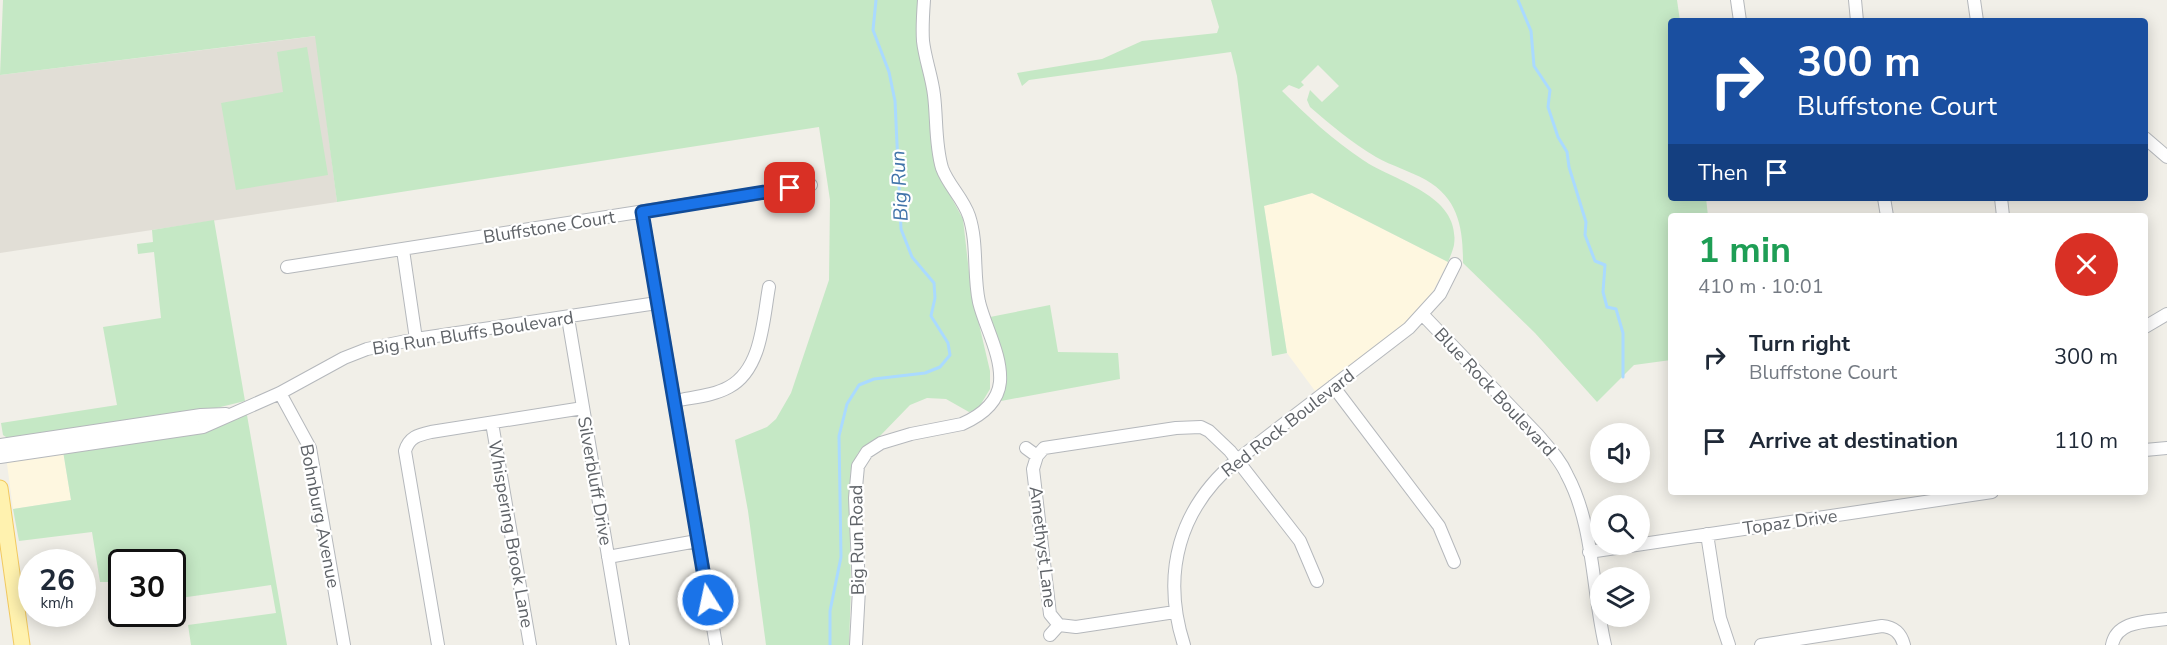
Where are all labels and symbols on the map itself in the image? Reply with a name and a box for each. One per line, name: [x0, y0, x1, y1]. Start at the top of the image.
water label: Big Run: [884, 150, 915, 222]
pin: [764, 162, 815, 213]
street label: Bluffstone Court: [481, 205, 617, 249]
street label: Big Run Bluffs Boulevard: [371, 305, 575, 361]
street label: Blue Rock Boulevard: [1429, 322, 1561, 462]
street label: Red Rock Boulevard: [1216, 363, 1360, 483]
street label: Silverbluff Drive: [572, 415, 618, 547]
street label: Whispering Brook Lane: [483, 438, 539, 630]
street label: Bohnburg Avenue: [294, 442, 346, 590]
street label: Big Run Road: [844, 485, 870, 595]
street label: Amethyst Lane: [1024, 485, 1062, 609]
street label: Topaz Drive: [1741, 503, 1839, 541]
speed limit sign: 30: [108, 549, 186, 627]
position arrow: [676, 568, 740, 632]

